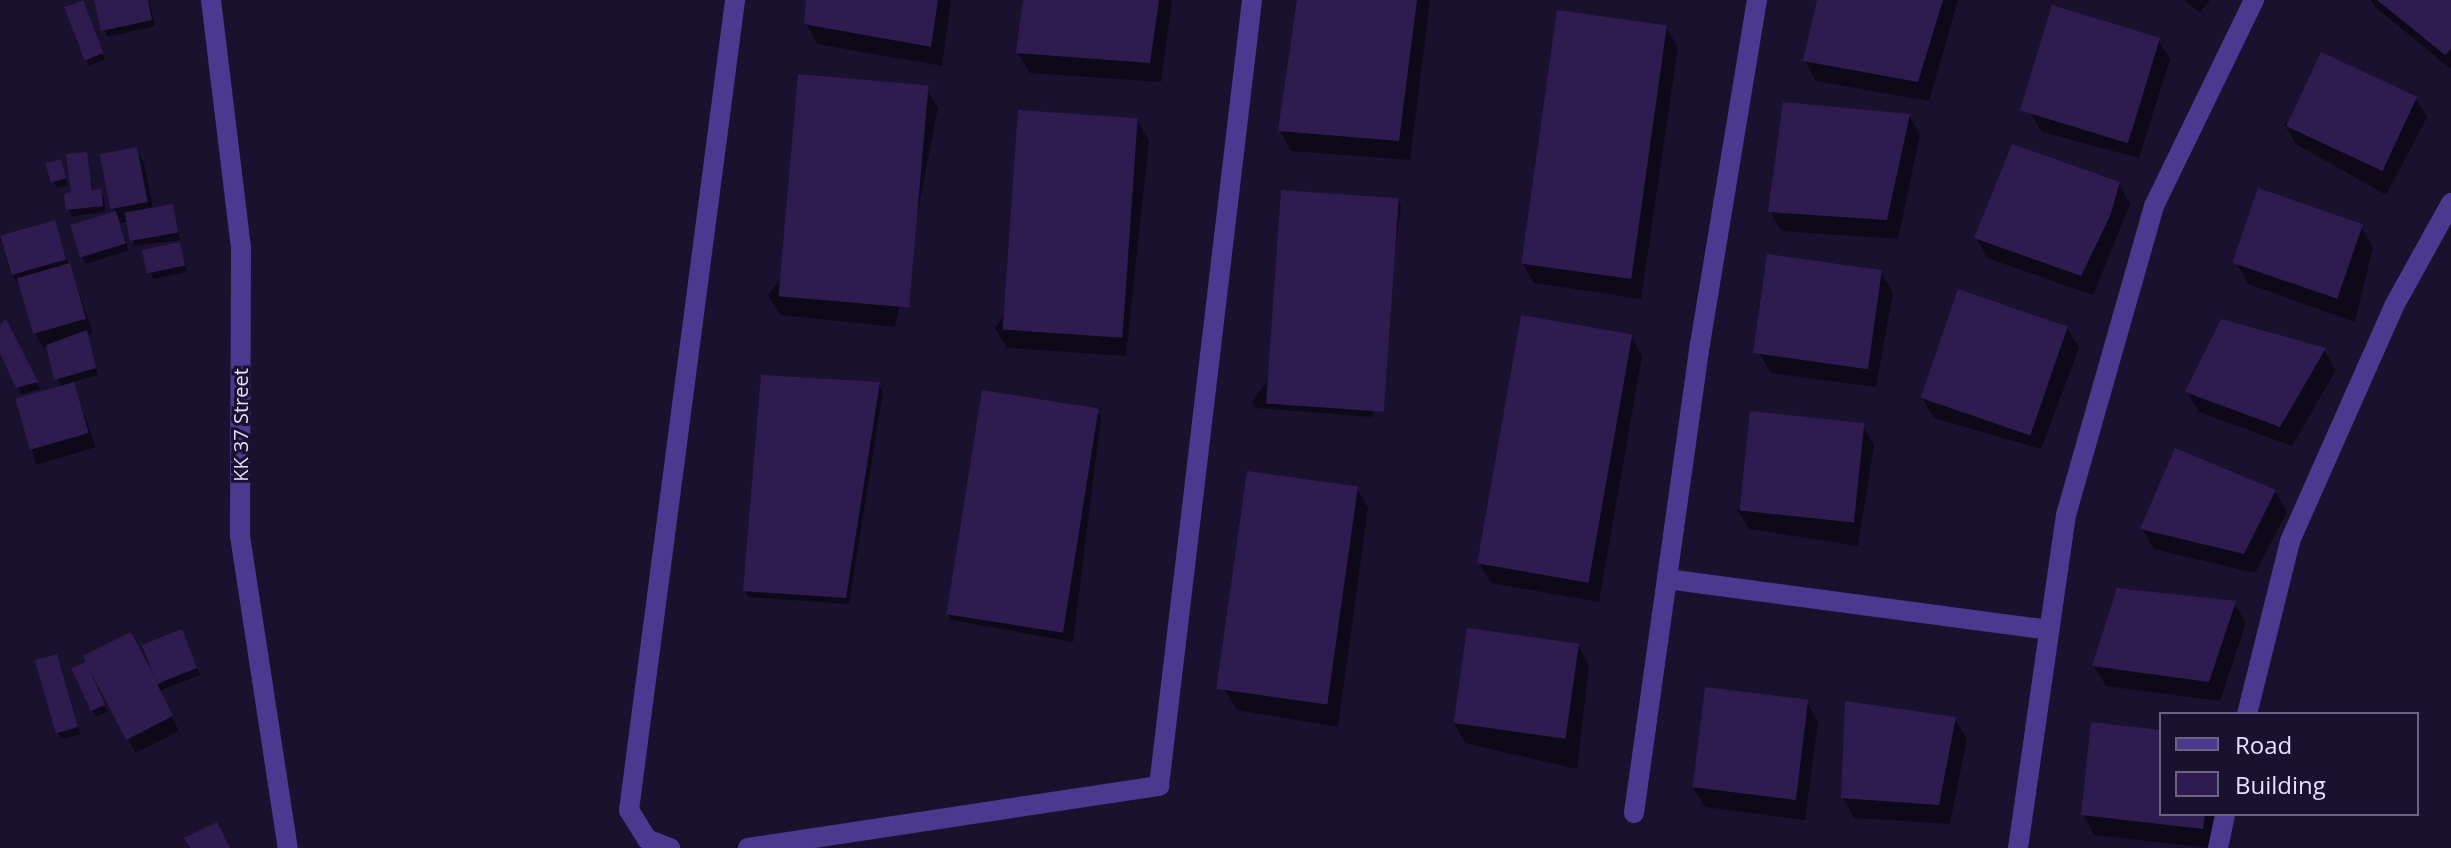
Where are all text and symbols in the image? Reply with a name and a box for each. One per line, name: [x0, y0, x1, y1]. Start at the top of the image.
street label: KK 37 Street: [228, 368, 252, 482]
legend: [2159, 712, 2419, 816]
text: Road: [2235, 728, 2292, 761]
text: Building: [2235, 768, 2326, 801]

